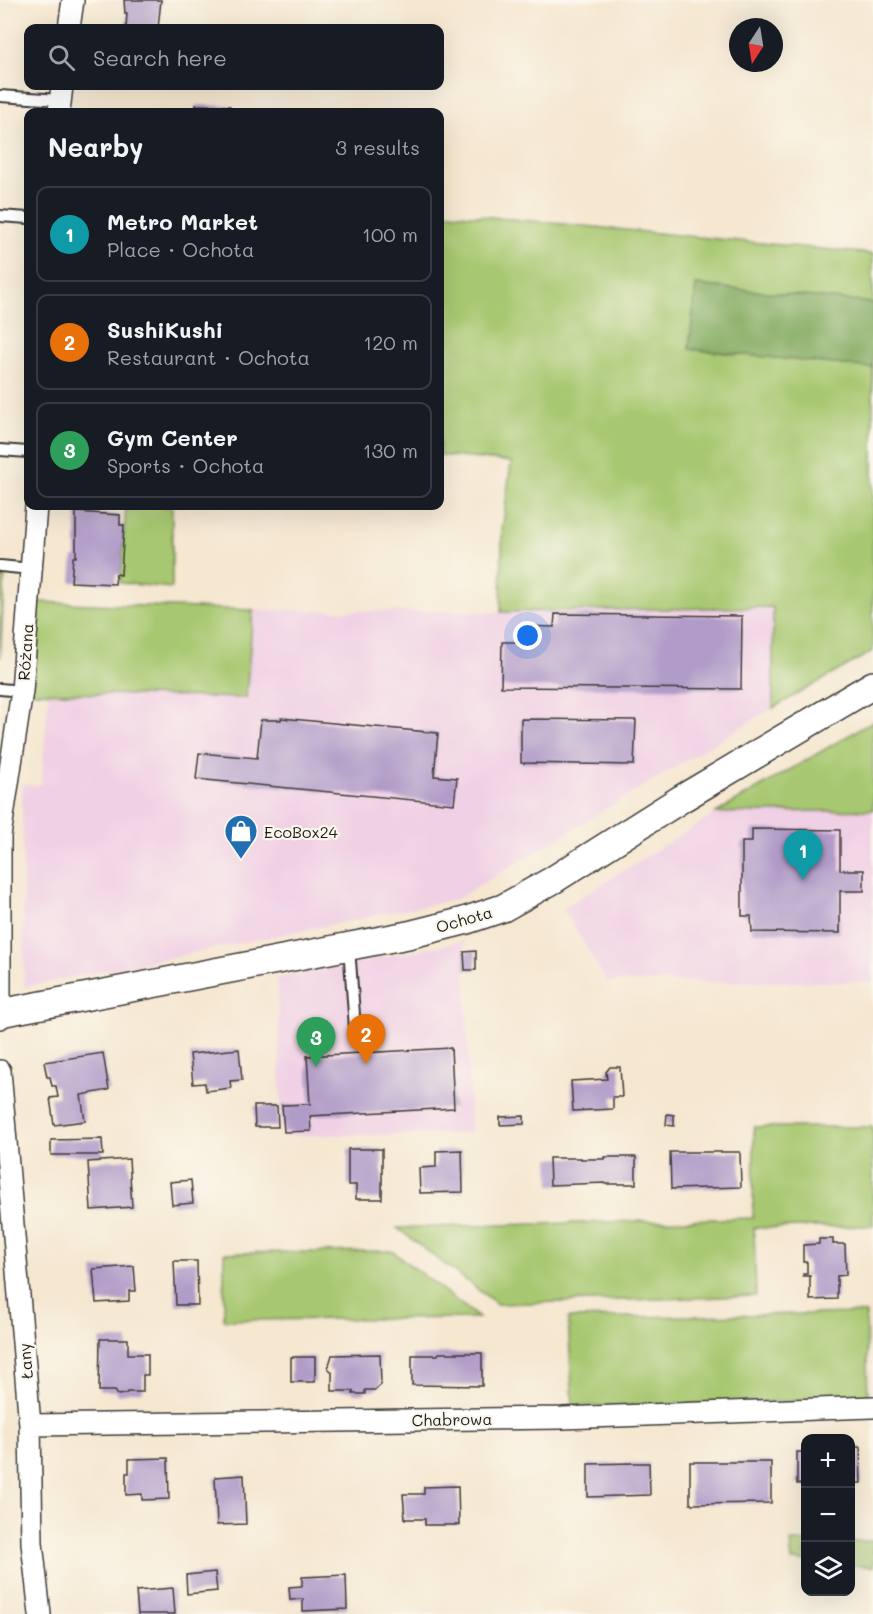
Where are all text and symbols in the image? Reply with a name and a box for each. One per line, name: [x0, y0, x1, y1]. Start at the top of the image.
north arrow: [729, 18, 783, 72]
search box: [24, 24, 444, 90]
icon: search: [45, 41, 78, 74]
text: Search here: [93, 43, 227, 72]
text: Nearby: [48, 130, 143, 164]
text: 3 results: [335, 134, 420, 160]
text: Metro Market: [107, 207, 258, 236]
text: 1: [65, 221, 74, 247]
text: 100 m: [362, 221, 418, 247]
text: Place · Ochota: [107, 236, 254, 262]
text: SushiKushi: [107, 315, 223, 344]
text: 2: [64, 329, 75, 355]
text: 120 m: [363, 329, 418, 355]
text: Restaurant · Ochota: [107, 344, 310, 370]
text: Gym Center: [107, 423, 238, 452]
text: 3: [64, 437, 76, 463]
text: 130 m: [363, 437, 418, 463]
text: Sports · Ochota: [107, 452, 265, 478]
your location: [513, 621, 542, 650]
street label: Różana: [13, 623, 37, 681]
shop icon: EcoBox24: [223, 813, 259, 860]
place label: EcoBox24: [264, 821, 339, 842]
pin: 1: [784, 830, 822, 880]
street label: Ochota: [433, 901, 495, 937]
pin: 2: [346, 1014, 386, 1064]
pin: 3: [296, 1018, 336, 1067]
street label: Łany: [13, 1342, 37, 1380]
street label: Chabrowa: [412, 1408, 492, 1430]
map controls: [801, 1434, 855, 1596]
button: +: [801, 1434, 855, 1488]
button: −: [801, 1488, 855, 1542]
button: layers: [801, 1542, 855, 1596]

